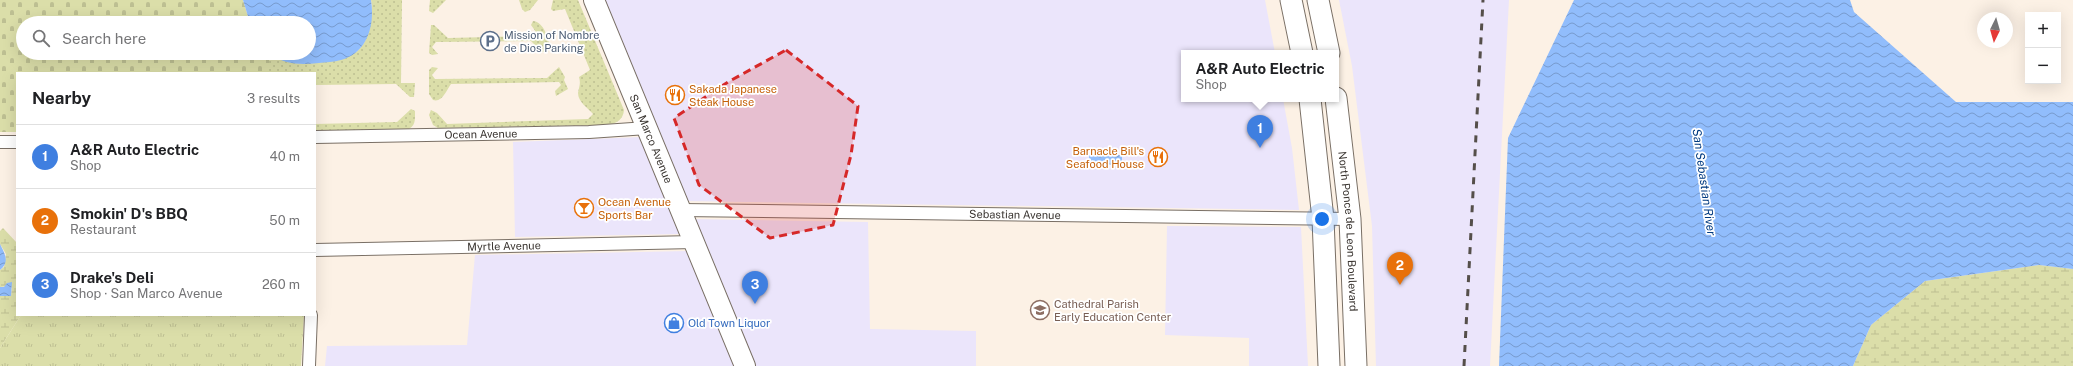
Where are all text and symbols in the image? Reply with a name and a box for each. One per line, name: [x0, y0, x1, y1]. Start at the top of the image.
north arrow: [1977, 12, 2013, 48]
map controls: [2025, 12, 2061, 84]
button: +: [2025, 12, 2061, 48]
search box: [16, 16, 316, 60]
icon: search: [30, 27, 52, 49]
place label: Mission of Nombre de Dios Parking: [504, 29, 599, 54]
text: Search here: [62, 30, 146, 47]
parking icon: Mission of Nombre de Dios Parking: [479, 30, 501, 52]
button: −: [2025, 48, 2061, 84]
popup: [1181, 50, 1339, 102]
text: A&R Auto Electric: [1195, 60, 1325, 77]
text: Shop: [1195, 77, 1227, 92]
place label: Sakada Japanese Steak House: [689, 83, 777, 108]
restaurant icon: Sakada Japanese Steak House: [664, 84, 686, 106]
text: Nearby: [32, 88, 91, 108]
text: 3 results: [247, 91, 300, 106]
street label: San Marco Avenue: [628, 92, 675, 185]
pin: 1: [1247, 115, 1273, 148]
street label: Ocean Avenue: [444, 127, 518, 141]
water label: San Sebastian River: [1690, 128, 1719, 237]
text: A&R Auto Electric: [70, 141, 199, 158]
place label: Barnacle Bill's Seafood House: [1066, 145, 1144, 170]
restaurant icon: Barnacle Bill's Seafood House: [1147, 146, 1169, 168]
text: 1: [42, 149, 48, 164]
text: 40 m: [269, 149, 300, 164]
street label: North Ponce de Leon Boulevard: [1336, 151, 1360, 312]
text: Shop: [70, 158, 101, 173]
place label: Ocean Avenue Sports Bar: [598, 196, 671, 221]
bar icon: Ocean Avenue Sports Bar: [573, 197, 595, 219]
text: Smokin' D's BBQ: [70, 205, 188, 222]
street label: Sebastian Avenue: [969, 208, 1061, 221]
your location: [1312, 209, 1332, 229]
text: 2: [41, 213, 49, 228]
text: 50 m: [269, 213, 300, 228]
text: Restaurant: [70, 222, 136, 237]
street label: Myrtle Avenue: [467, 239, 541, 253]
pin: 2: [1387, 252, 1413, 285]
text: Drake's Deli: [70, 269, 154, 286]
pin: 3: [742, 271, 768, 304]
text: 3: [41, 277, 49, 292]
text: 260 m: [262, 277, 300, 292]
text: Shop · San Marco Avenue: [70, 286, 223, 301]
place label: Cathedral Parish Early Education Center: [1054, 298, 1171, 323]
school or university icon: Cathedral Parish Early Education Center: [1029, 299, 1051, 321]
shop icon: Old Town Liquor: [663, 312, 685, 334]
place label: Old Town Liquor: [688, 317, 770, 329]

